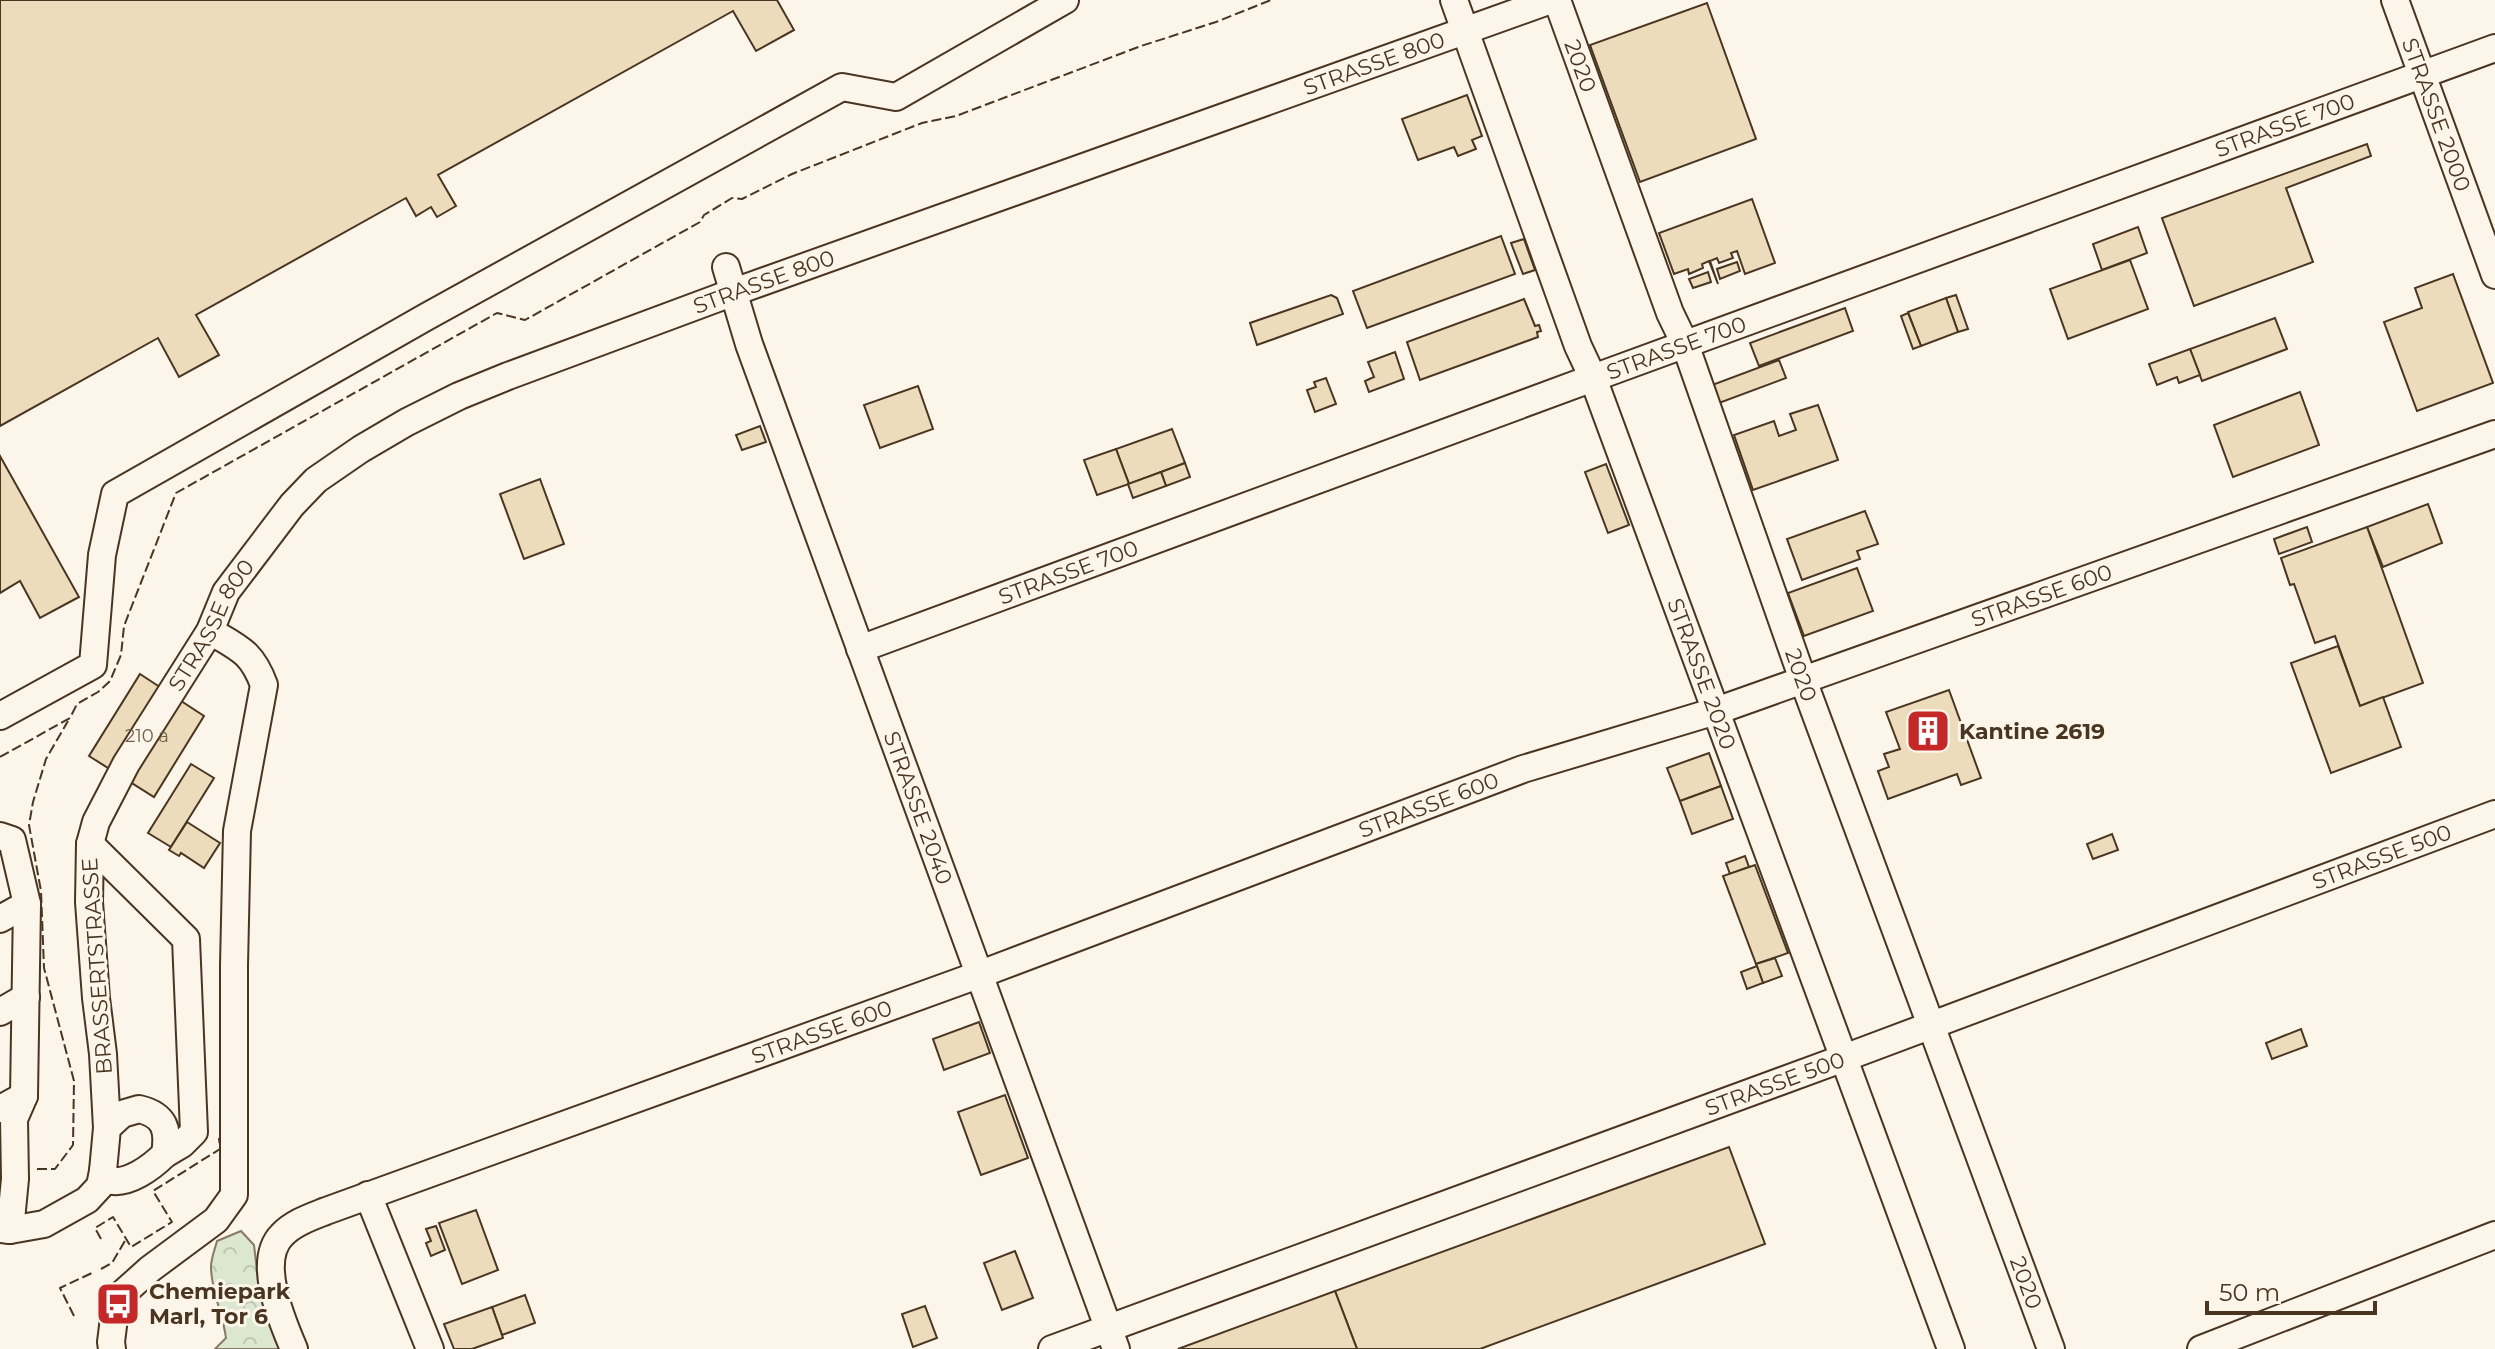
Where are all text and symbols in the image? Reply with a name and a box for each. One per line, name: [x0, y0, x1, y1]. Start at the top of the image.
street label: STRASSE 800: [1300, 26, 1448, 101]
street label: STRASSE 2000: [2396, 34, 2477, 195]
street label: 2020: [1559, 36, 1603, 96]
street label: STRASSE 700: [2211, 87, 2358, 163]
street label: STRASSE 800: [689, 244, 838, 319]
street label: STRASSE 700: [1603, 310, 1750, 386]
street label: STRASSE 700: [995, 534, 1142, 610]
street label: STRASSE 800: [162, 554, 260, 696]
street label: STRASSE 600: [1967, 558, 2116, 633]
street label: STRASSE 2020: [1662, 594, 1742, 753]
street label: 2020: [1780, 645, 1823, 705]
building icon: Kantine 2619: [1904, 707, 1952, 755]
place label: Kantine 2619: [1959, 718, 2105, 745]
house number: 210 a: [125, 725, 169, 747]
street label: STRASSE 2040: [878, 727, 959, 888]
street label: STRASSE 600: [1355, 766, 1502, 843]
street label: STRASSE 500: [2308, 818, 2455, 895]
street label: BRASSERTSTRASSE: [76, 857, 118, 1075]
street label: STRASSE 600: [747, 994, 896, 1069]
street label: STRASSE 500: [1701, 1045, 1848, 1121]
street label: 2020: [2004, 1253, 2048, 1313]
scale bar: [2207, 1265, 2375, 1315]
place label: Chemiepark Marl, Tor 6: [149, 1278, 291, 1330]
text: 50 m: [2219, 1278, 2280, 1307]
bus stop icon: Chemiepark Marl, Tor 6: [94, 1280, 142, 1328]

